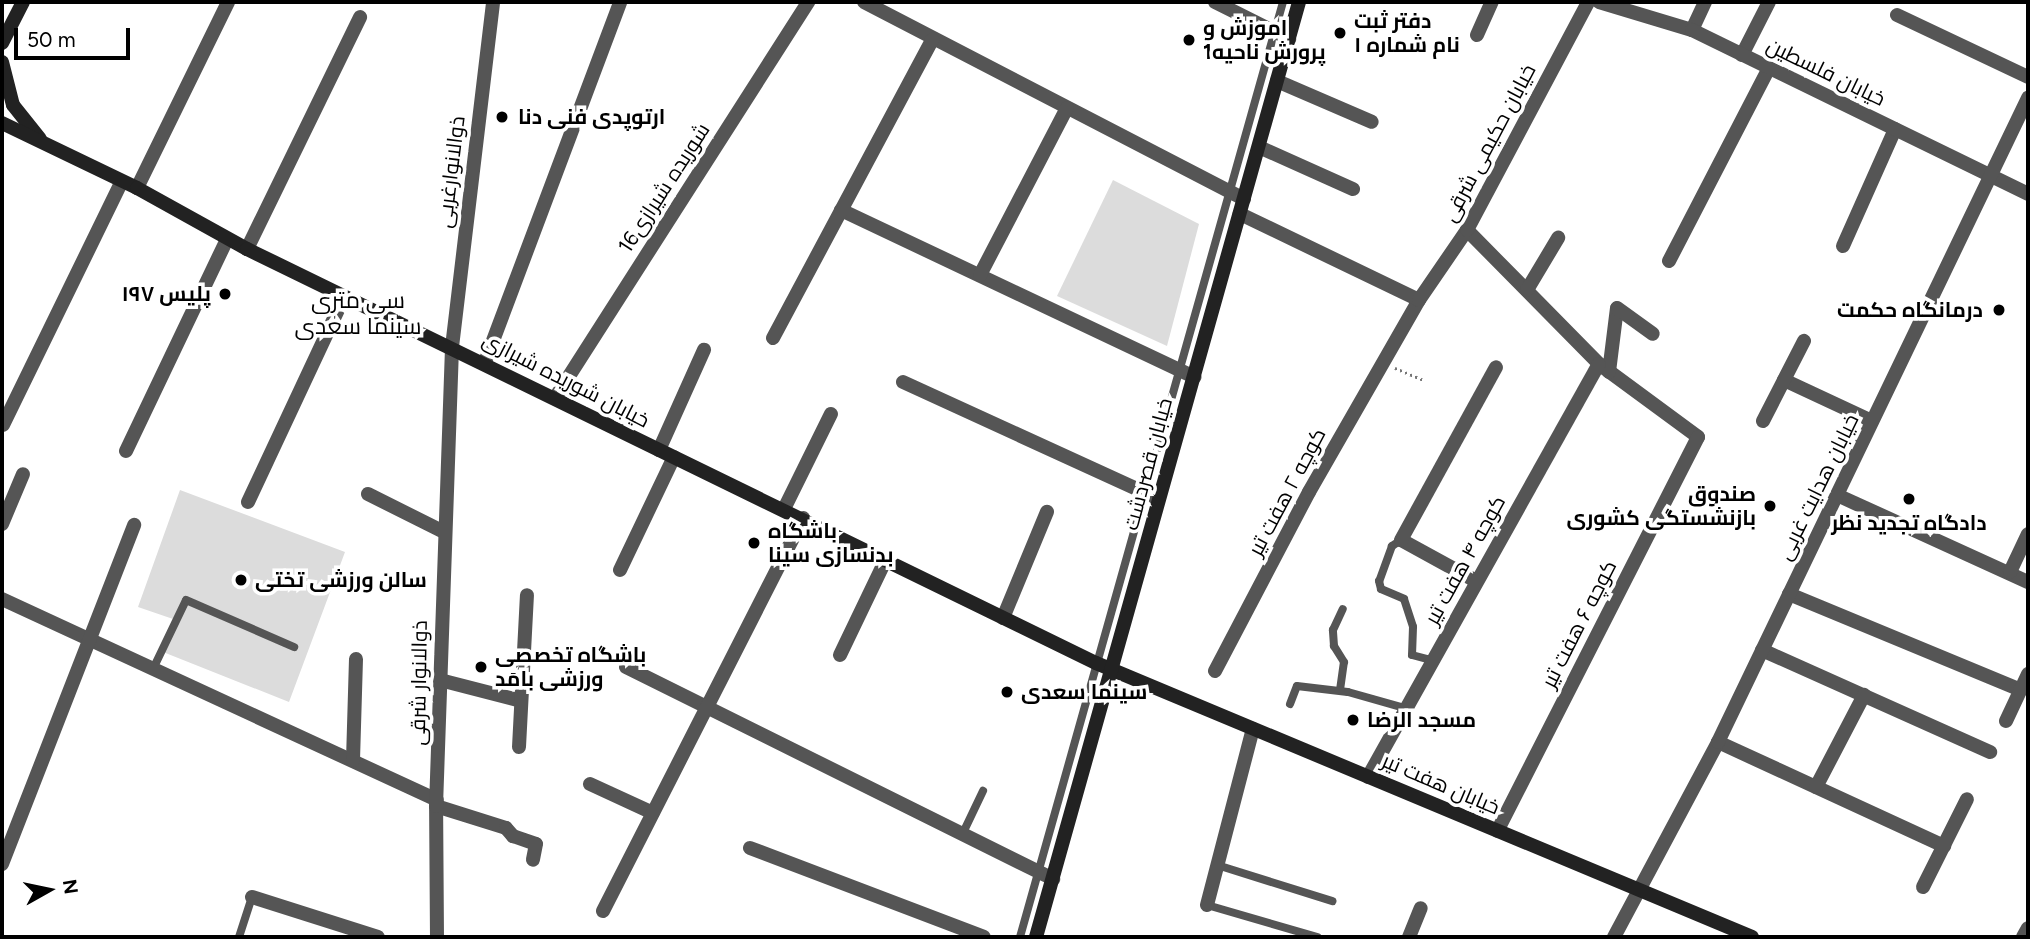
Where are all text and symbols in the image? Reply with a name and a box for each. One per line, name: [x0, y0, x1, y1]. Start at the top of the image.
place label: دفتر ثبت نام شماره ١: [1354, 8, 1460, 58]
scale bar: [18, 14, 133, 58]
place label: اموزش و پرورش ناحیه1: [1203, 15, 1326, 65]
marker: دفتر ثبت نام شماره ١: [1332, 25, 1348, 41]
text: 50 m: [27, 27, 76, 52]
marker: اموزش و پرورش ناحیه1: [1181, 32, 1197, 48]
street label: خیابان فلسطین: [1763, 32, 1889, 112]
street label: خیابان حکیمی شرقی: [1437, 60, 1541, 226]
place label: ارتوپدی فنی دنا: [518, 104, 665, 130]
marker: ارتوپدی فنی دنا: [492, 107, 512, 127]
street label: ذوالانوارغربی: [432, 115, 470, 229]
street label: شوریده شیرازی16: [613, 118, 715, 258]
place label: پلیس ۱۹۷: [121, 281, 211, 307]
marker: پلیس ۱۹۷: [217, 286, 233, 302]
district label: سی متری سینما سعدی: [294, 286, 422, 340]
place label: درمانگاه حکمت: [1837, 297, 1983, 323]
marker: درمانگاه حکمت: [1989, 300, 2009, 320]
street label: خیابان شوریده شیرازی: [478, 327, 654, 433]
street label: خیابان قصردشت: [1118, 395, 1178, 533]
street label: خیابان هدایت غربی: [1772, 410, 1864, 564]
street label: کوچه ۲ هفت تیر: [1243, 424, 1331, 560]
place label: صندوق بازنشستگی کشوری: [1567, 481, 1756, 531]
street label: کوچه ۴ هفت تیر: [1419, 491, 1511, 629]
marker: دادگاه تجدید نظر: [1901, 491, 1917, 507]
marker: صندوق بازنشستگی کشوری: [1762, 498, 1778, 514]
place label: دادگاه تجدید نظر: [1831, 510, 1987, 536]
place label: باشگاه بدنسازی سینا: [768, 518, 893, 568]
marker: باشگاه بدنسازی سینا: [746, 535, 762, 551]
street label: کوچه ۶ هفت تیر: [1536, 556, 1622, 692]
place label: سالن ورزشی تختی: [255, 567, 427, 593]
marker: سالن ورزشی تختی: [233, 572, 249, 588]
street label: ذوالانوار شرقی: [405, 620, 433, 746]
place label: باشگاه تخصصی ورزشی بامَد: [495, 642, 646, 692]
marker: باشگاه تخصصی ورزشی بامَد: [473, 659, 489, 675]
place label: سینما سعدی: [1021, 679, 1147, 705]
marker: سینما سعدی: [999, 684, 1015, 700]
place label: مسجد الرضا: [1367, 707, 1476, 733]
marker: مسجد الرضا: [1345, 712, 1361, 728]
street label: خیابان هفت تیر: [1378, 748, 1504, 820]
north arrow: [14, 855, 84, 925]
text: N: [58, 878, 83, 896]

